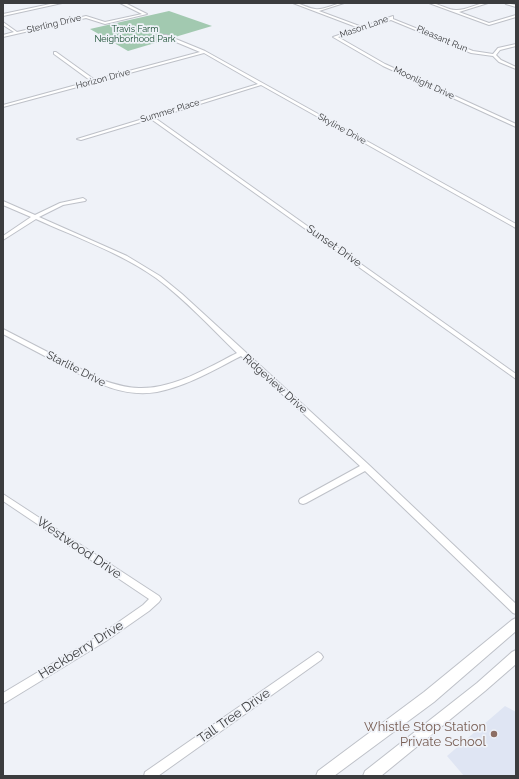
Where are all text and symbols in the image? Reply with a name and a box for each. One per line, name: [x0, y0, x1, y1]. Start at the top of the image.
street label: Sterling Drive: [26, 12, 82, 36]
street label: Mason Lane: [338, 14, 390, 40]
street label: Pleasant Run: [415, 23, 469, 55]
park label: Travis Farm Neighborhood Park: [94, 24, 176, 45]
street label: Moonlight Drive: [392, 64, 456, 102]
street label: Horizon Drive: [75, 67, 131, 91]
street label: Summer Place: [139, 97, 201, 125]
street label: Skyline Drive: [316, 111, 368, 147]
street label: Sunset Drive: [304, 222, 364, 270]
street label: Starlite Drive: [44, 348, 108, 390]
street label: Ridgeview Drive: [240, 352, 310, 416]
street label: Westwood Drive: [34, 514, 124, 582]
street label: Hackberry Drive: [36, 618, 126, 682]
street label: Tall Tree Drive: [195, 685, 273, 747]
place label: Whistle Stop Station Private School: [364, 719, 486, 750]
marker: Whistle Stop Station Private School: [489, 729, 499, 739]

